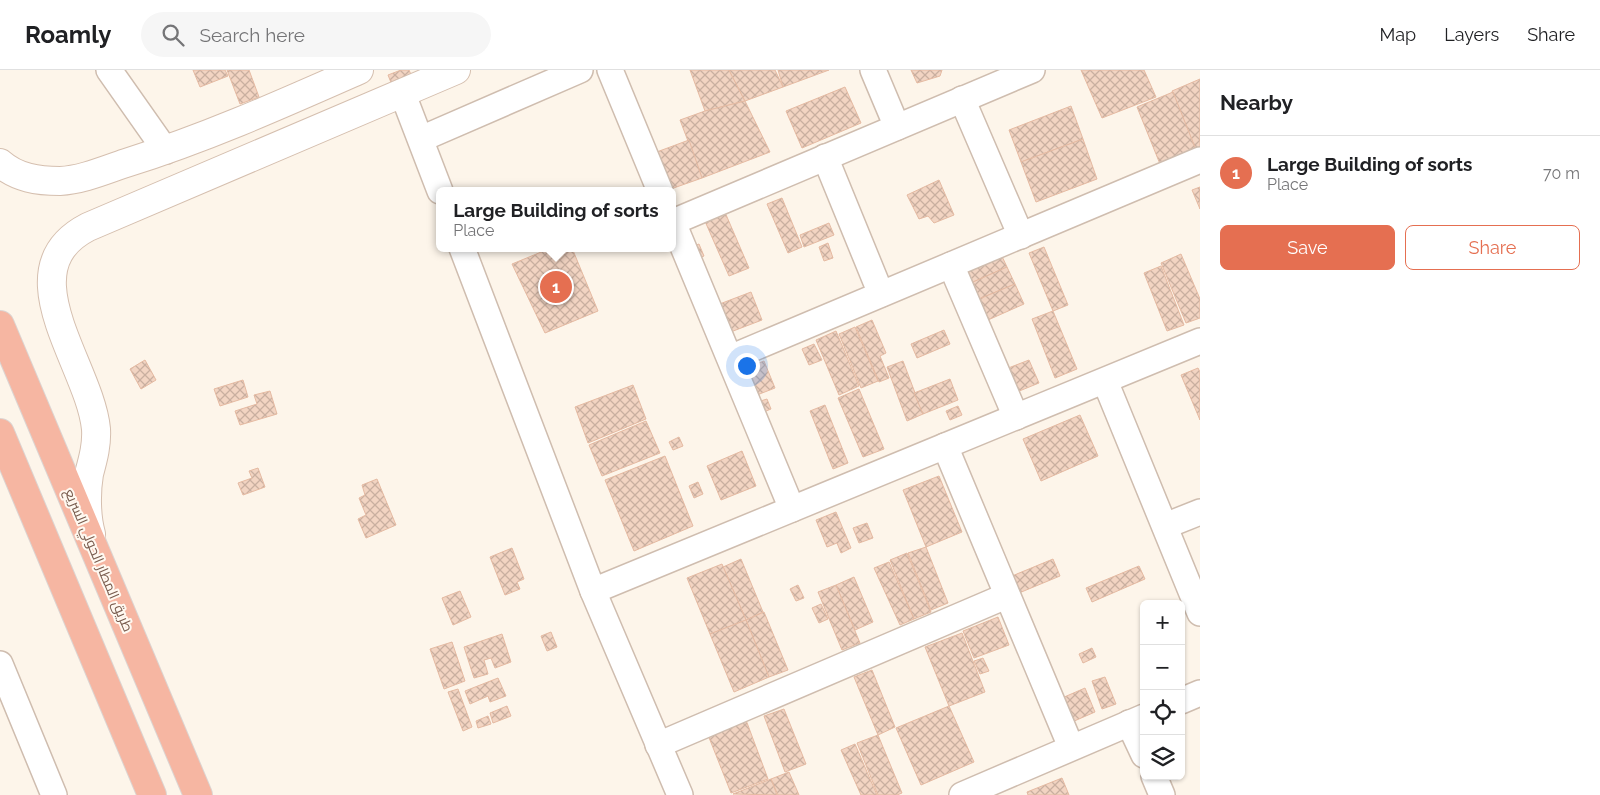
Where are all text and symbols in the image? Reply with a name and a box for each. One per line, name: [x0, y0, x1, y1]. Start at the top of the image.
search box: [141, 12, 491, 57]
text: Roamly: [25, 20, 111, 49]
icon: search: [159, 21, 187, 49]
text: Search here: [199, 24, 305, 46]
text: Map: [1380, 24, 1416, 45]
text: Layers: [1444, 24, 1499, 45]
text: Share: [1527, 24, 1575, 45]
text: Nearby: [1220, 90, 1293, 115]
text: Large Building of sorts: [1267, 153, 1472, 175]
text: 1: [1232, 164, 1240, 183]
text: 70 m: [1543, 164, 1580, 183]
text: Place: [1267, 175, 1308, 194]
popup: [436, 187, 676, 252]
text: Large Building of sorts: [453, 199, 659, 221]
text: Place: [453, 221, 494, 240]
button: Save: [1220, 225, 1395, 270]
button: Share: [1405, 225, 1580, 270]
pin: 1: [540, 268, 572, 306]
your location: [734, 353, 760, 379]
street label: طريق المطار الحولي السريع: [58, 486, 136, 635]
map controls: [1140, 600, 1185, 780]
button: +: [1140, 600, 1185, 645]
button: −: [1140, 645, 1185, 690]
button: locate: [1140, 690, 1185, 735]
button: layers: [1140, 735, 1185, 780]

